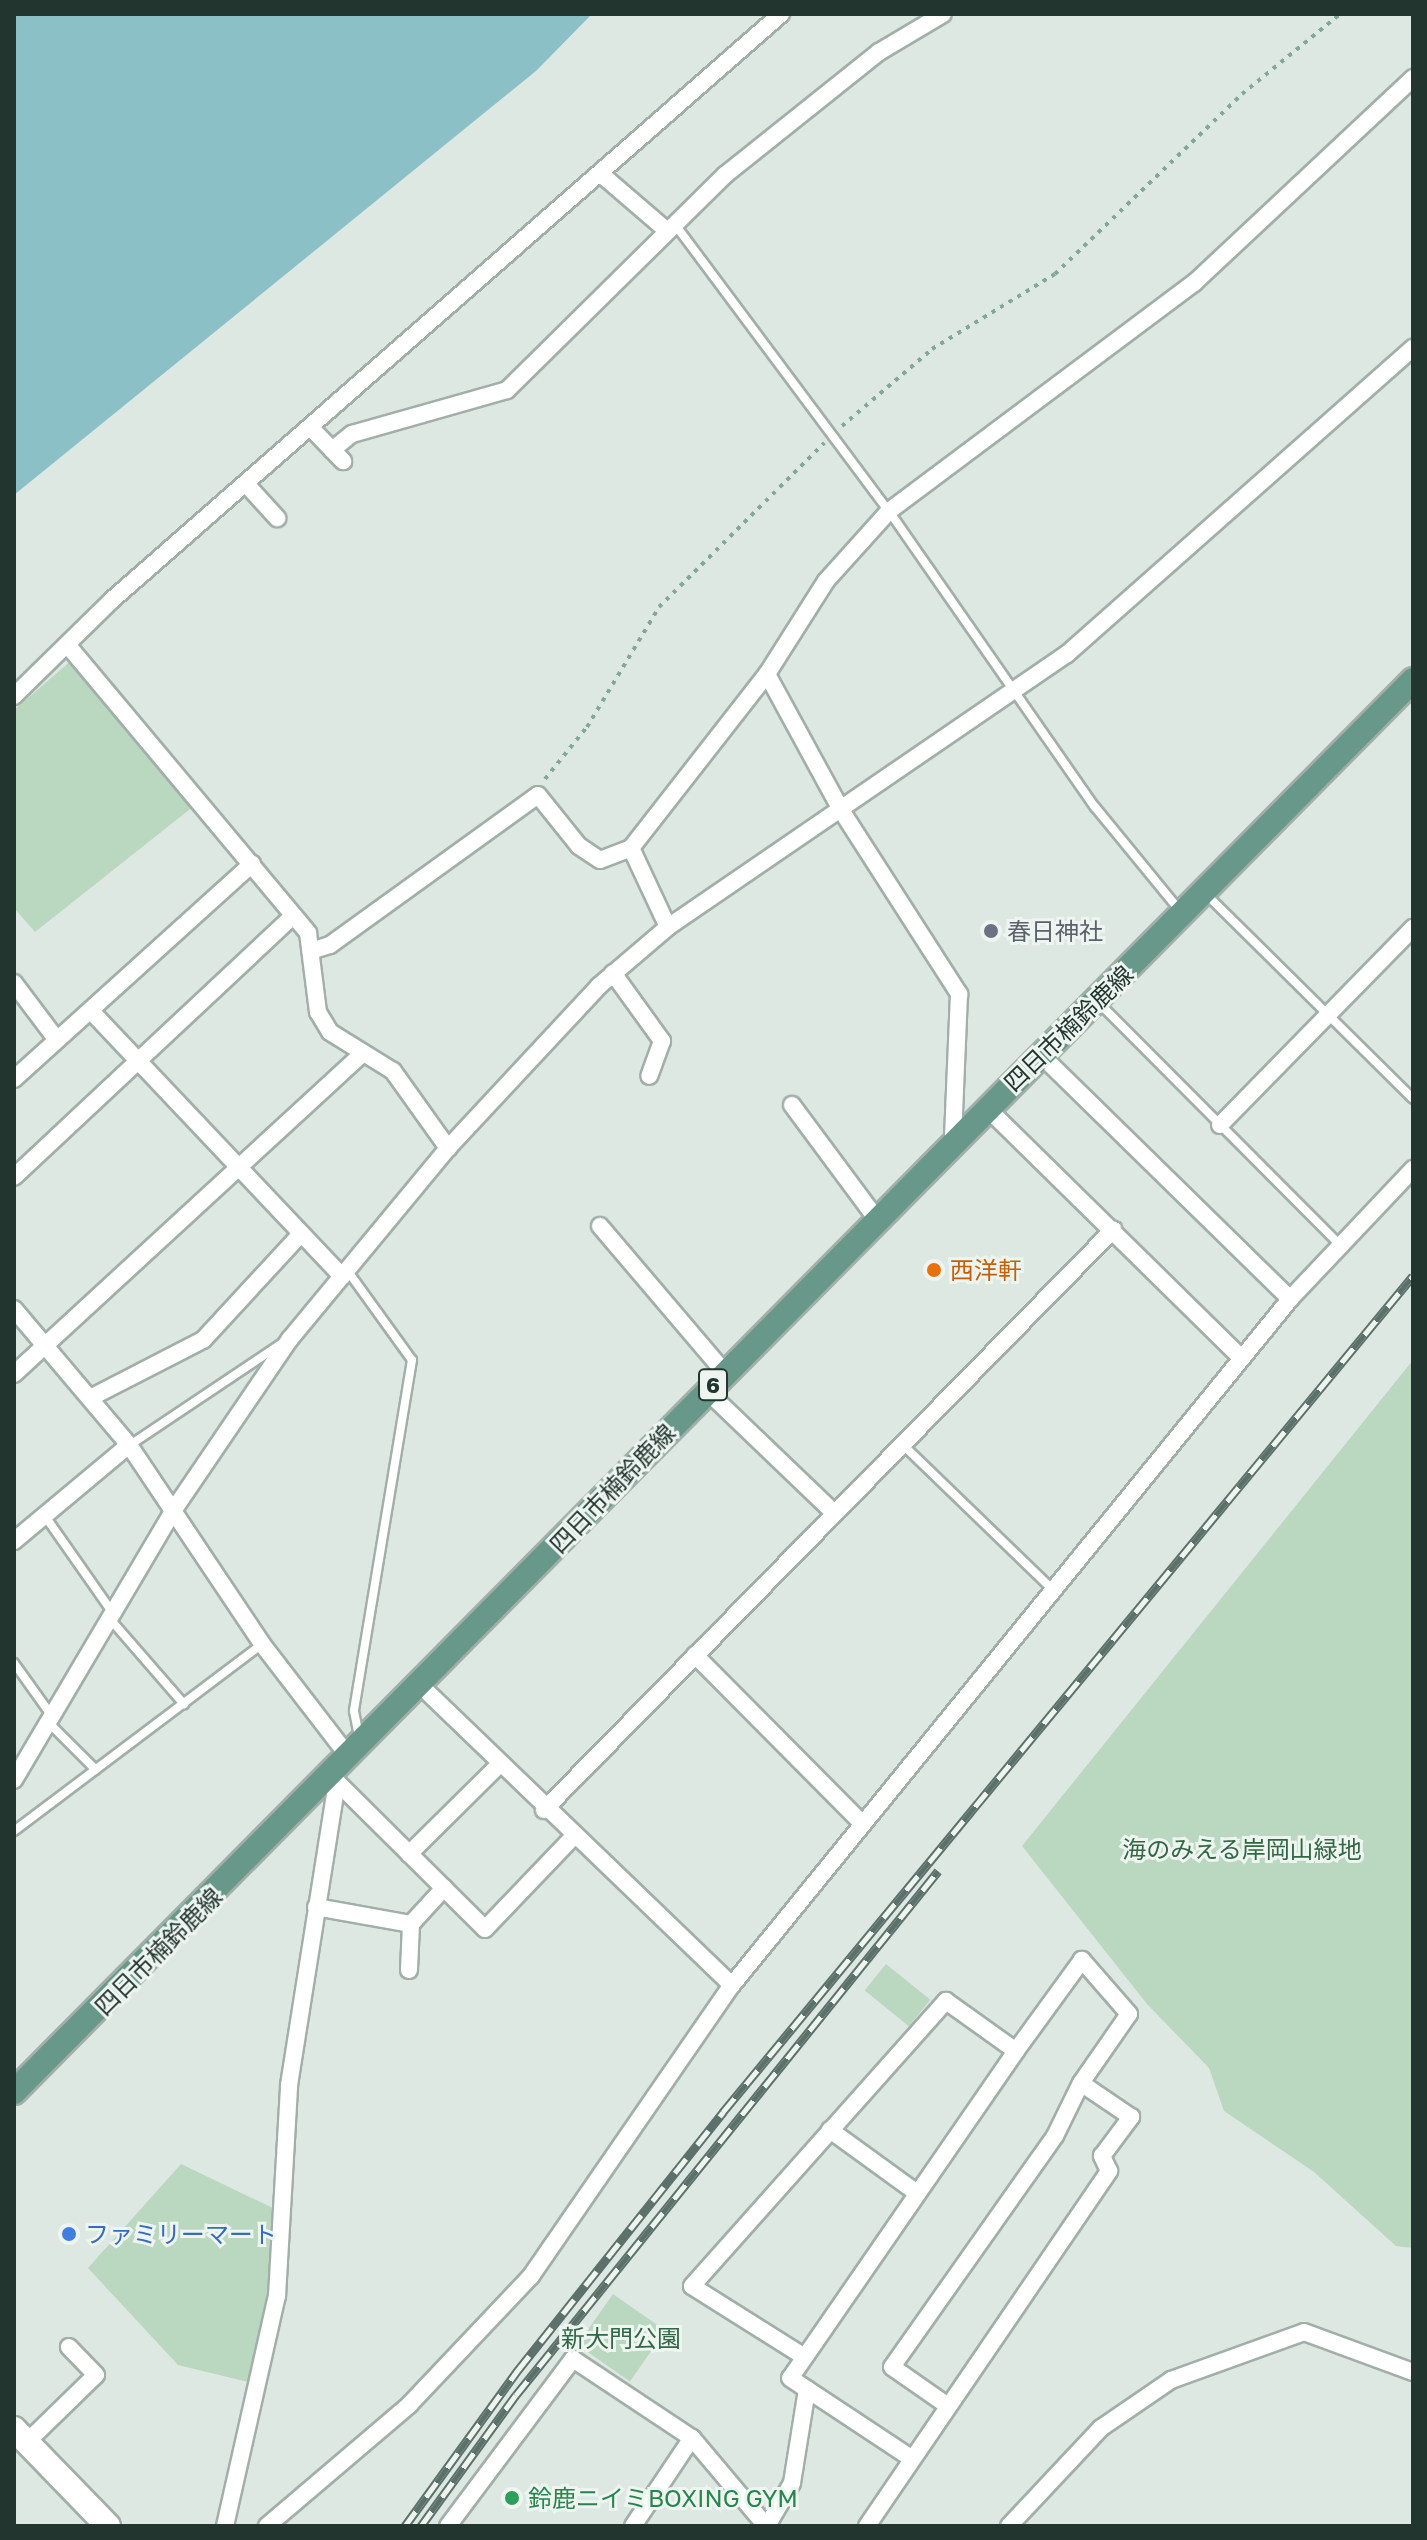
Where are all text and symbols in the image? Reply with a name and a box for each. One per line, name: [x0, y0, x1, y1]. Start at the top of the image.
place label: 春日神社: [1007, 917, 1103, 945]
marker: 春日神社: [982, 922, 1000, 940]
street label: 四日市楠鈴鹿線: [998, 959, 1138, 1097]
place label: 西洋軒: [950, 1256, 1022, 1284]
marker: 西洋軒: [925, 1261, 943, 1279]
road number: 6: [697, 1367, 729, 1403]
street label: 四日市楠鈴鹿線: [543, 1418, 681, 1558]
park label: 海のみえる岸岡山緑地: [1122, 1835, 1362, 1863]
street label: 四日市楠鈴鹿線: [88, 1881, 228, 2021]
place label: ファミリーマート: [85, 2220, 277, 2248]
marker: ファミリーマート: [60, 2225, 78, 2243]
park label: 新大門公園: [561, 2324, 681, 2352]
place label: 鈴鹿ニイミBOXING GYM: [528, 2484, 798, 2512]
marker: 鈴鹿ニイミBOXING GYM: [503, 2489, 521, 2507]

